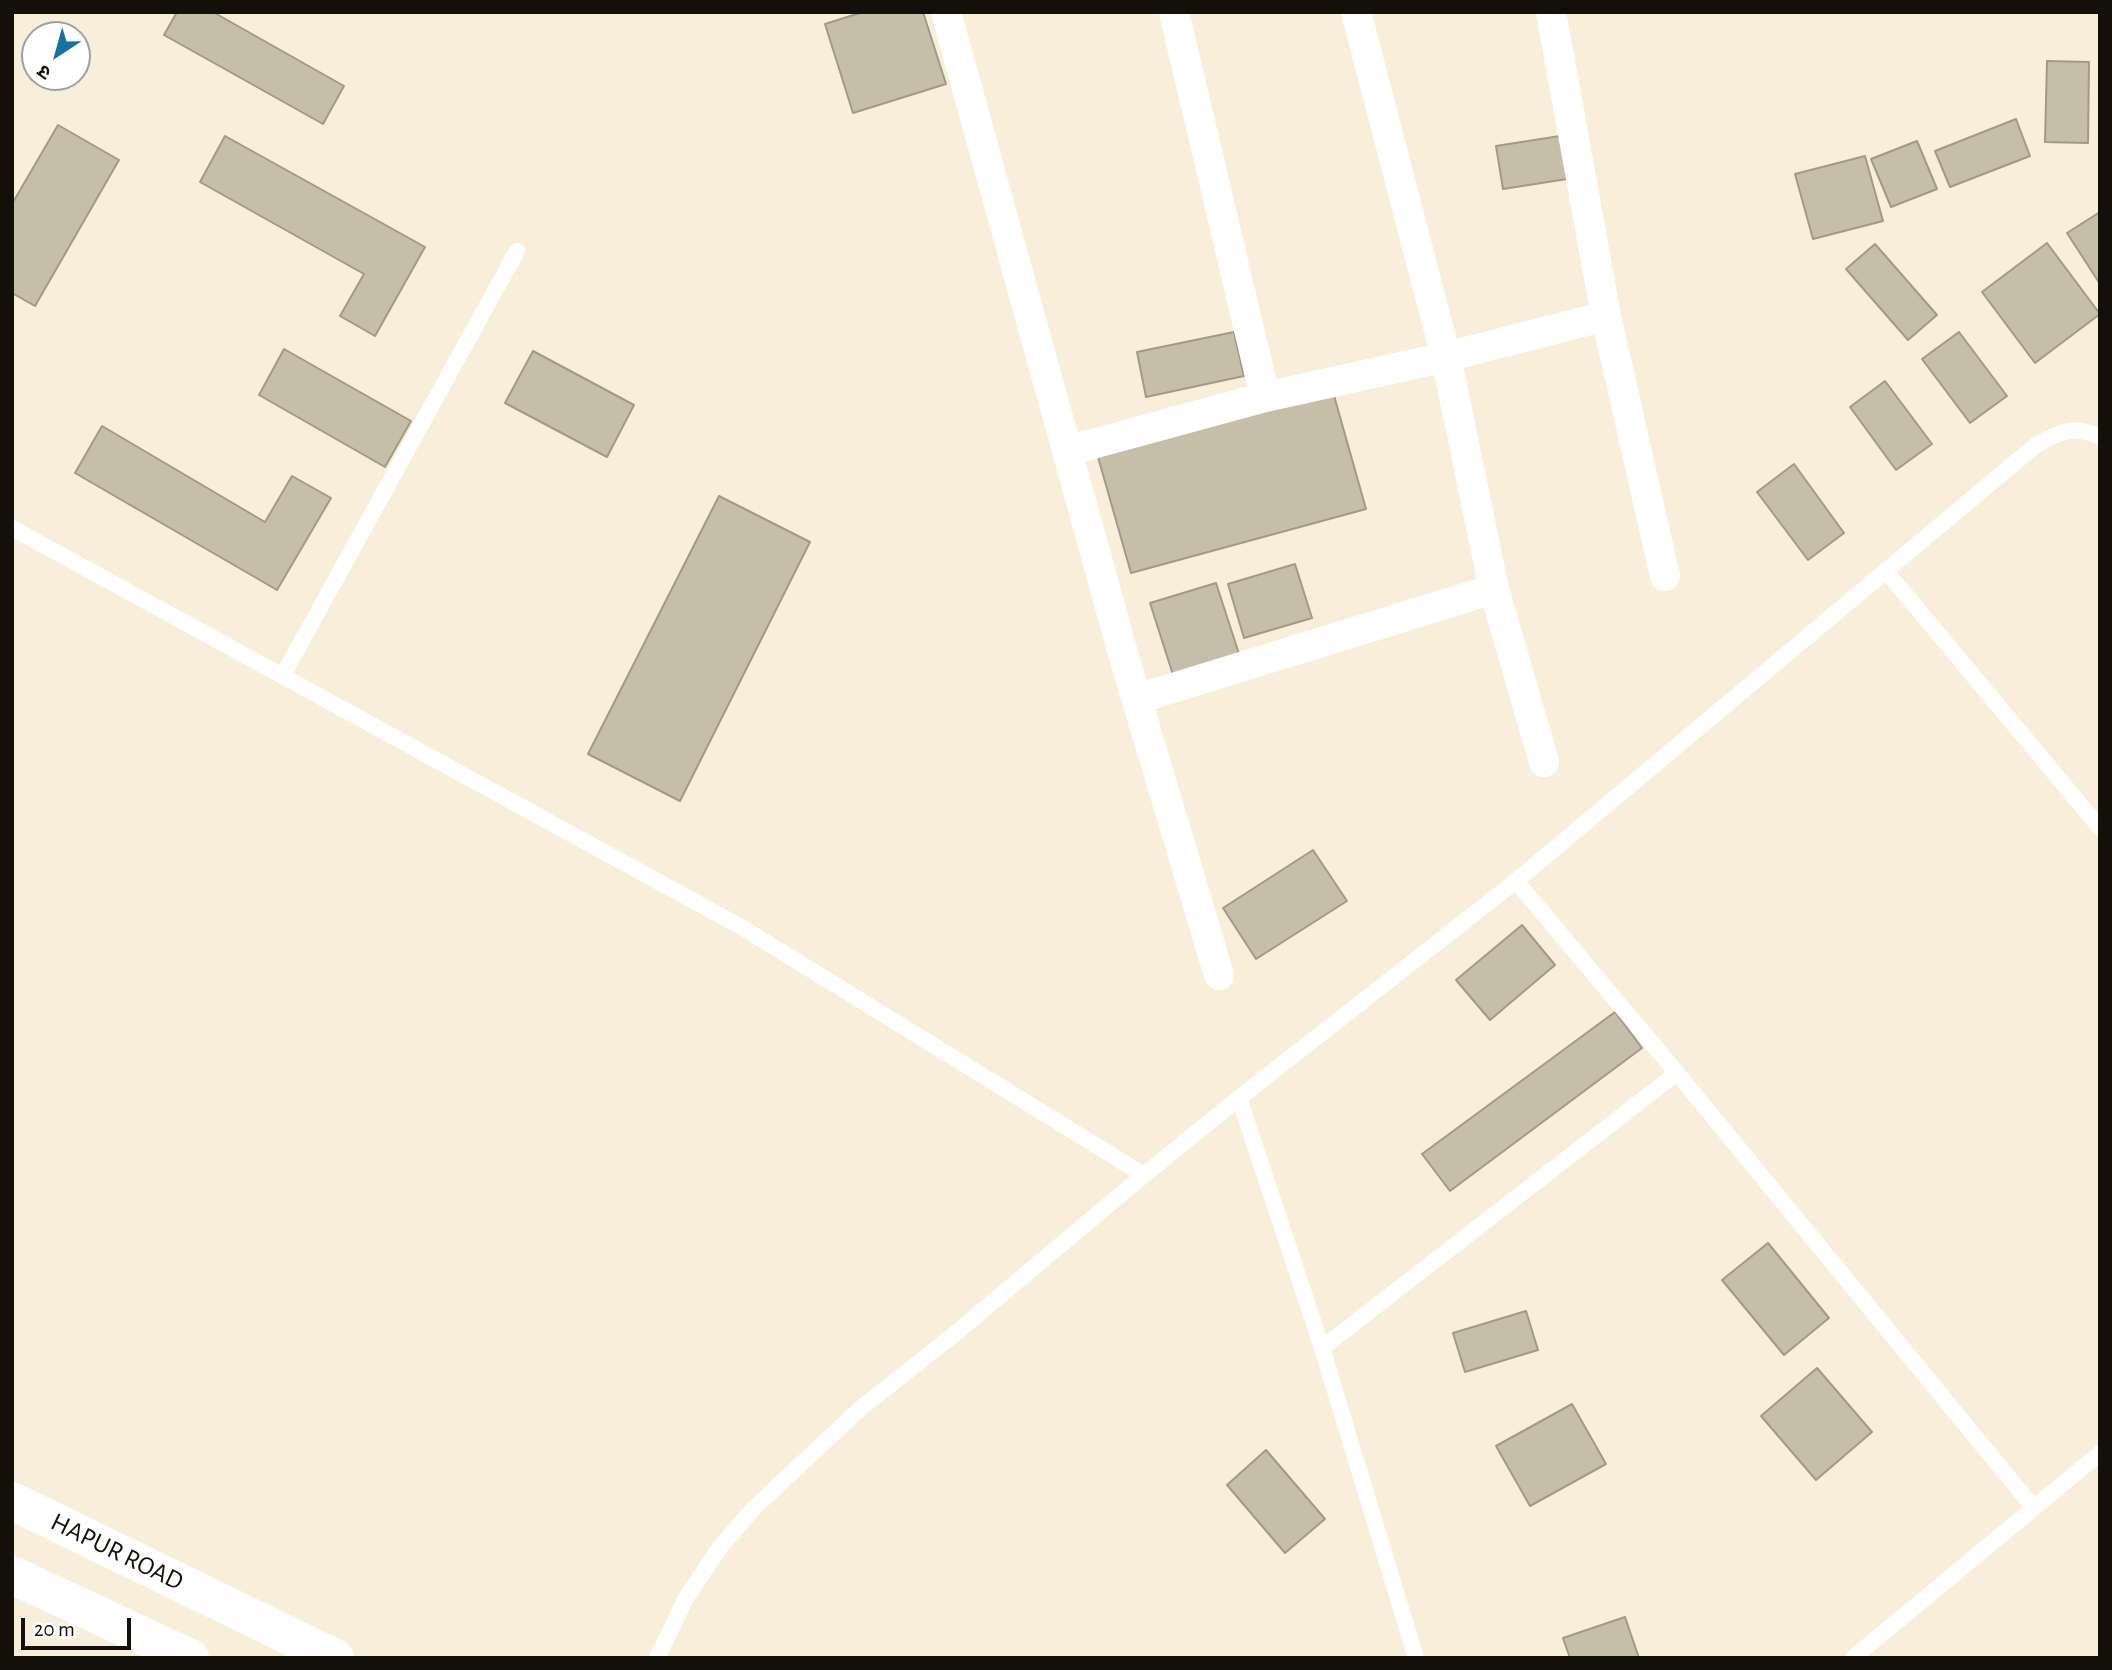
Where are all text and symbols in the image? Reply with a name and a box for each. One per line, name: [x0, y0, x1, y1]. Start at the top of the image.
north arrow: [21, 21, 91, 91]
text: उ: [34, 61, 55, 83]
street label: HAPUR ROAD: [46, 1507, 188, 1597]
scale bar: [24, 1604, 135, 1648]
text: 20 m: [34, 1619, 75, 1640]

